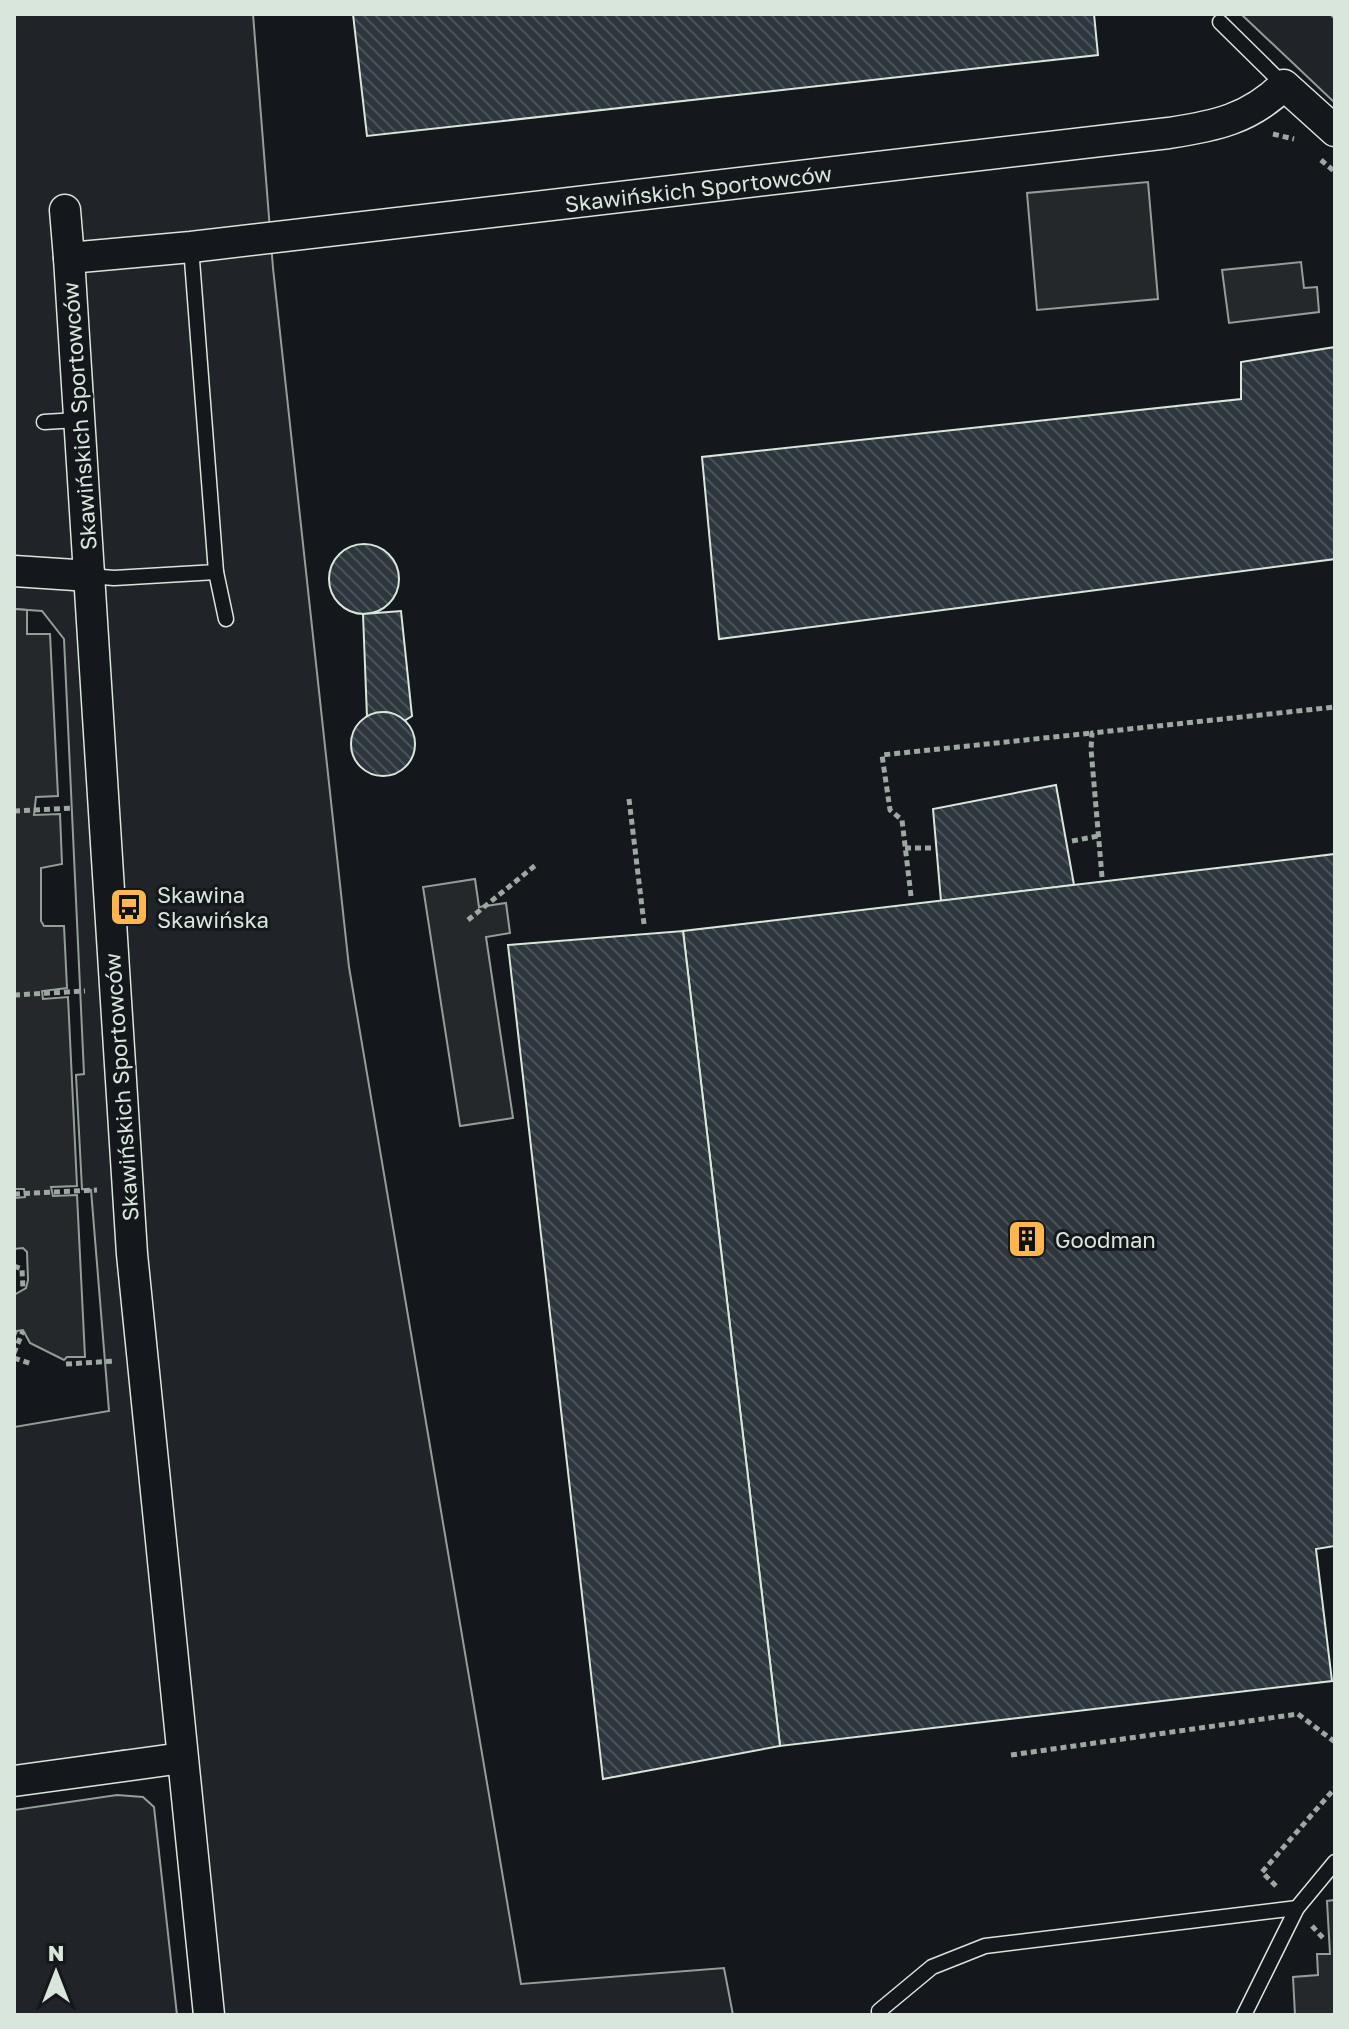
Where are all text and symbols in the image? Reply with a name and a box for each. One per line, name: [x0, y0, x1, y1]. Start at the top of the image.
street label: Skawińskich Sportowców: [563, 159, 833, 217]
street label: Skawińskich Sportowców: [56, 281, 102, 551]
place label: Skawina Skawińska: [157, 881, 269, 933]
bus stop icon: Skawina Skawińska: [108, 886, 150, 928]
street label: Skawińskich Sportowców: [98, 952, 144, 1222]
building icon: Goodman: [1006, 1218, 1048, 1260]
place label: Goodman: [1055, 1226, 1156, 1253]
north arrow: [16, 1933, 96, 2013]
text: N: [48, 1939, 64, 1966]

